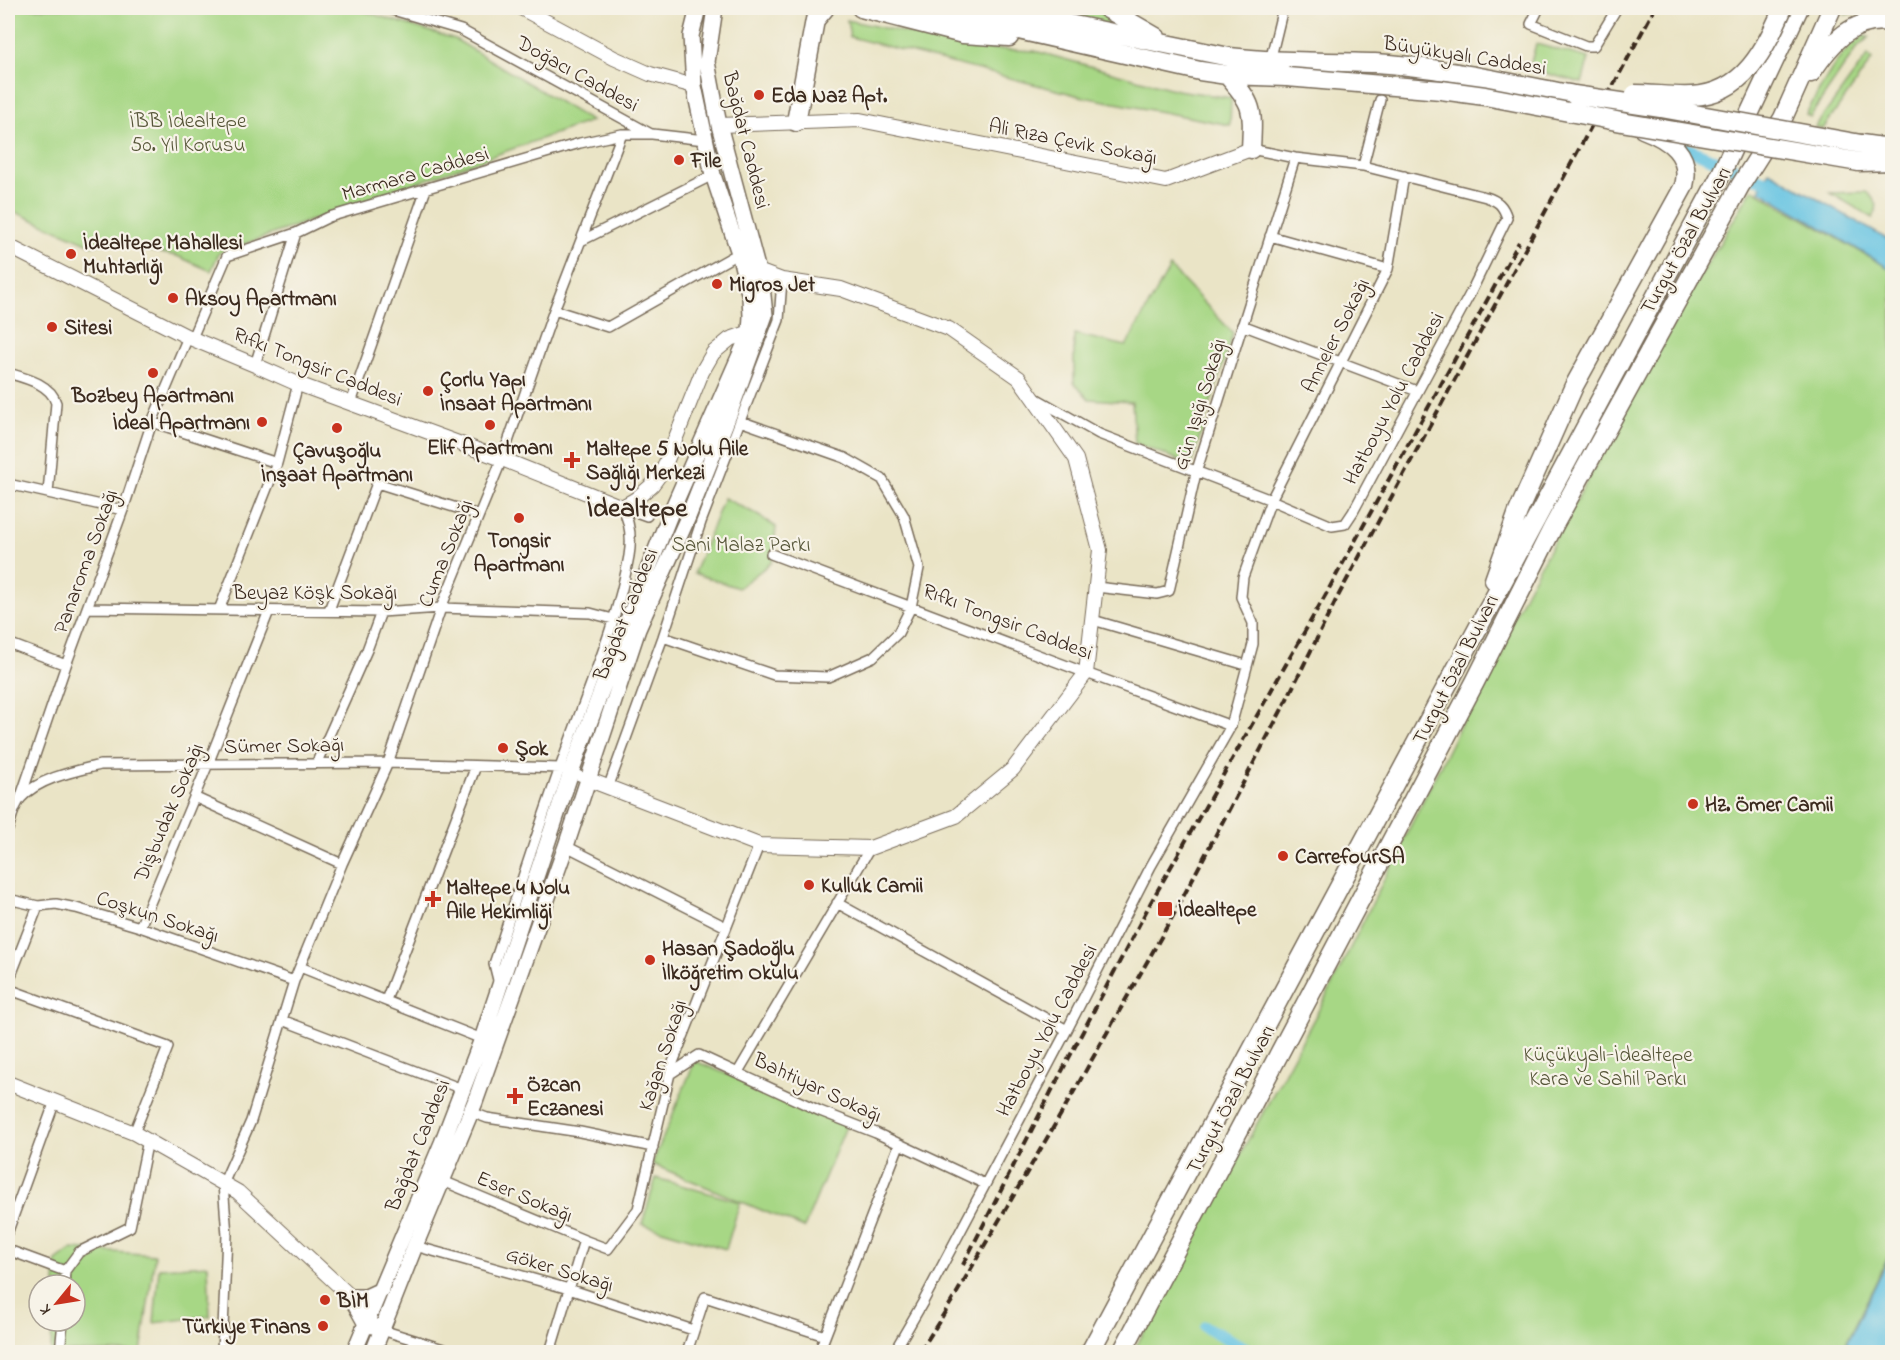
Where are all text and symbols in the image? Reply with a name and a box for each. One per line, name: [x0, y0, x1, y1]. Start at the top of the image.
street label: Doğacı Caddesi: [509, 28, 644, 123]
street label: Büyükyalı Caddesi: [1380, 29, 1548, 87]
street label: Bağdat Caddesi: [711, 68, 777, 213]
place label: Eda Naz Apt.: [771, 82, 888, 112]
marker: Eda Naz Apt.: [752, 88, 766, 102]
park label: İBB İdealtepe 50. Yıl Korusu: [130, 107, 247, 161]
street label: Ali Rıza Çevik Sokağı: [985, 112, 1159, 176]
street label: Marmara Caddesi: [339, 140, 493, 210]
place label: File: [690, 147, 722, 177]
marker: File: [672, 153, 686, 167]
street label: Turgut Özal Bulvarı: [1634, 162, 1742, 321]
place label: İdealtepe Mahallesi Muhtarlığı: [83, 229, 243, 285]
marker: İdealtepe Mahallesi Muhtarlığı: [64, 247, 78, 261]
place label: Migros Jet: [729, 271, 816, 303]
street label: Anneler Sokağı: [1295, 273, 1380, 399]
marker: Migros Jet: [710, 277, 724, 291]
place label: Aksoy Apartmanı: [185, 285, 337, 317]
marker: Aksoy Apartmanı: [166, 291, 180, 305]
street label: Hatboyu Yolu Caddesi: [1336, 307, 1455, 492]
place label: Sitesi: [64, 314, 112, 344]
marker: Sitesi: [45, 320, 59, 334]
street label: Rıfkı Tongsir Caddesi: [228, 320, 406, 417]
street label: Gün Işığı Sokağı: [1167, 335, 1237, 475]
marker: Bozbey Apartmanı: [146, 366, 160, 380]
place label: Çorlu Yapı İnsaat Apartmanı: [440, 366, 592, 420]
place label: Bozbey Apartmanı: [71, 382, 234, 414]
marker: Çorlu Yapı İnsaat Apartmanı: [421, 384, 435, 398]
place label: İdeal Apartmanı: [113, 409, 250, 439]
marker: İdeal Apartmanı: [255, 415, 269, 429]
marker: Elif Apartmanı: [483, 418, 497, 432]
marker: Çavuşoğlu İnşaat Apartmanı: [330, 421, 344, 435]
place label: Elif Apartmanı: [427, 434, 553, 464]
place label: Maltepe 5 Nolu Aile Sağlığı Merkezi: [586, 435, 749, 491]
place label: Çavuşoğlu İnşaat Apartmanı: [261, 437, 413, 491]
marker: Maltepe 5 Nolu Aile Sağlığı Merkezi: [563, 451, 581, 469]
street label: Panaroma Sokağı: [47, 485, 129, 639]
district label: İdealtepe: [587, 490, 688, 529]
street label: Cuma Sokağı: [412, 495, 484, 613]
marker: Tongsir Apartmanı: [512, 511, 526, 525]
place label: Tongsir Apartmanı: [473, 527, 565, 581]
park label: Sani Malaz Parkı: [672, 531, 810, 561]
street label: Bağdat Caddesi: [586, 544, 669, 687]
street label: Rıfkı Tongsir Caddesi: [917, 577, 1097, 671]
street label: Beyaz Köşk Sokağı: [232, 579, 397, 611]
street label: Turgut Özal Bulvarı: [1406, 590, 1509, 751]
street label: Sümer Sokağı: [224, 731, 345, 765]
place label: Şok: [515, 735, 549, 765]
street label: Dişbudak Sokağı: [127, 739, 214, 888]
marker: Şok: [496, 741, 510, 755]
place label: Hz. Ömer Camii: [1705, 791, 1834, 821]
marker: Hz. Ömer Camii: [1686, 797, 1700, 811]
place label: CarrefourSA: [1295, 843, 1405, 873]
marker: CarrefourSA: [1276, 849, 1290, 863]
place label: Kulluk Camii: [821, 872, 924, 902]
place label: Maltepe 4 Nolu Aile Hekimliği: [446, 874, 570, 930]
marker: Kulluk Camii: [802, 878, 816, 892]
street label: Coşkun Sokağı: [92, 884, 223, 954]
marker: Maltepe 4 Nolu Aile Hekimliği: [424, 890, 442, 908]
place label: İdealtepe: [1178, 896, 1257, 926]
marker: İdealtepe: [1156, 900, 1174, 918]
place label: Hasan Şadoğlu İlköğretim Okulu: [662, 935, 799, 991]
street label: Hatboyu Yolu Caddesi: [989, 939, 1108, 1124]
marker: Hasan Şadoğlu İlköğretim Okulu: [643, 953, 657, 967]
street label: Kağan Sokağı: [632, 996, 698, 1116]
street label: Turgut Özal Bulvarı: [1180, 1020, 1286, 1181]
park label: Küçükyalı-İdealtepe Kara ve Sahil Parkı: [1523, 1041, 1693, 1095]
street label: Bahtiyar Sokağı: [746, 1046, 886, 1134]
place label: Özcan Eczanesi: [527, 1071, 604, 1125]
street label: Bağdat Caddesi: [378, 1075, 461, 1218]
marker: Özcan Eczanesi: [508, 1089, 522, 1103]
street label: Eser Sokağı: [471, 1164, 577, 1233]
street label: Göker Sokağı: [501, 1240, 617, 1303]
north arrow: [27, 1273, 87, 1333]
place label: BİM: [336, 1287, 369, 1317]
marker: BİM: [318, 1293, 332, 1307]
text: K: [33, 1299, 58, 1319]
place label: Türkiye Finans: [182, 1313, 311, 1345]
marker: Türkiye Finans: [316, 1319, 330, 1333]

